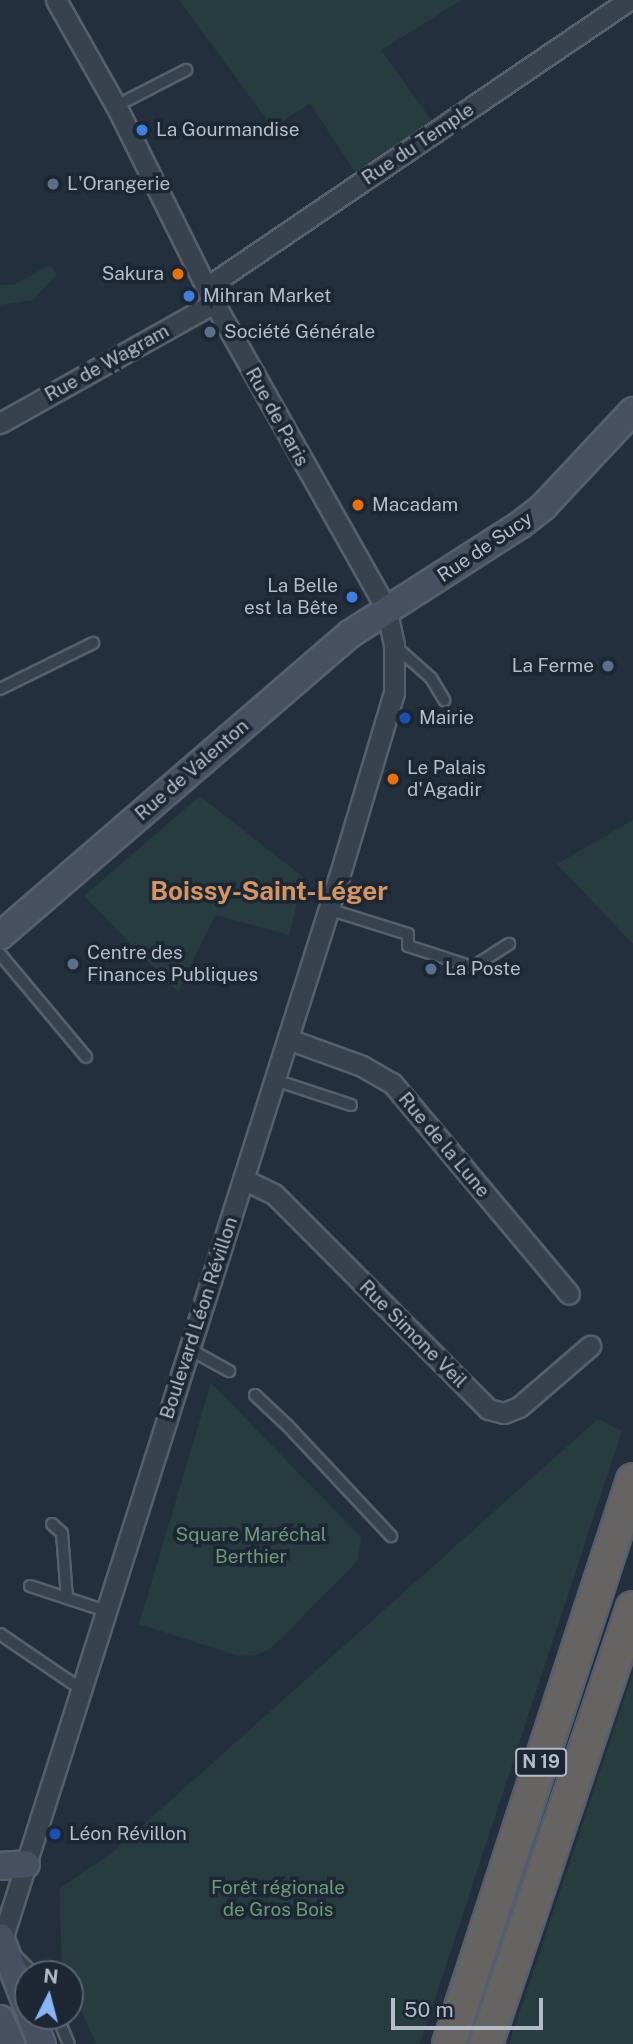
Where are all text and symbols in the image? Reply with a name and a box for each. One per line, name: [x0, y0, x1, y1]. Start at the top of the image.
street label: Rue du Temple: [357, 98, 479, 190]
place label: La Gourmandise: [156, 119, 299, 141]
marker: La Gourmandise: [134, 122, 150, 138]
place label: L'Orangerie: [67, 173, 170, 195]
marker: L'Orangerie: [45, 176, 61, 192]
place label: Sakura: [102, 263, 164, 285]
marker: Sakura: [170, 266, 186, 282]
place label: Mihran Market: [203, 285, 331, 307]
marker: Mihran Market: [181, 288, 197, 304]
street label: Rue de Wagram: [40, 319, 174, 407]
place label: Société Générale: [224, 321, 375, 343]
marker: Société Générale: [202, 324, 218, 340]
street label: Rue de Paris: [240, 363, 314, 471]
place label: Macadam: [372, 494, 458, 516]
marker: Macadam: [350, 497, 366, 513]
street label: Rue de Sucy: [433, 507, 537, 587]
place label: La Belle est la Bête: [244, 575, 338, 619]
marker: La Belle est la Bête: [344, 589, 360, 605]
place label: La Ferme: [512, 655, 594, 677]
marker: La Ferme: [600, 658, 616, 674]
place label: Mairie: [419, 707, 474, 729]
marker: Mairie: [397, 710, 413, 726]
street label: Rue de Valenton: [130, 714, 254, 826]
place label: Le Palais d'Agadir: [407, 757, 486, 801]
marker: Le Palais d'Agadir: [385, 771, 401, 787]
district label: Boissy-Saint-Léger: [150, 875, 388, 907]
place label: Centre des Finances Publiques: [87, 942, 258, 986]
marker: Centre des Finances Publiques: [65, 956, 81, 972]
place label: La Poste: [445, 958, 521, 980]
marker: La Poste: [423, 961, 439, 977]
street label: Rue de la Lune: [393, 1088, 495, 1202]
street label: Boulevard Léon Révillon: [156, 1214, 242, 1422]
street label: Rue Simone Veil: [354, 1275, 472, 1393]
park label: Square Maréchal Berthier: [176, 1524, 326, 1568]
road number: N 19: [515, 1748, 567, 1777]
place label: Léon Révillon: [69, 1823, 187, 1845]
marker: Léon Révillon: [47, 1826, 63, 1842]
park label: Forêt régionale de Gros Bois: [211, 1877, 345, 1921]
north arrow: [14, 1960, 84, 2030]
text: N: [42, 1964, 60, 1988]
scale bar: [395, 1984, 547, 2028]
text: 50 m: [404, 1997, 454, 2022]

